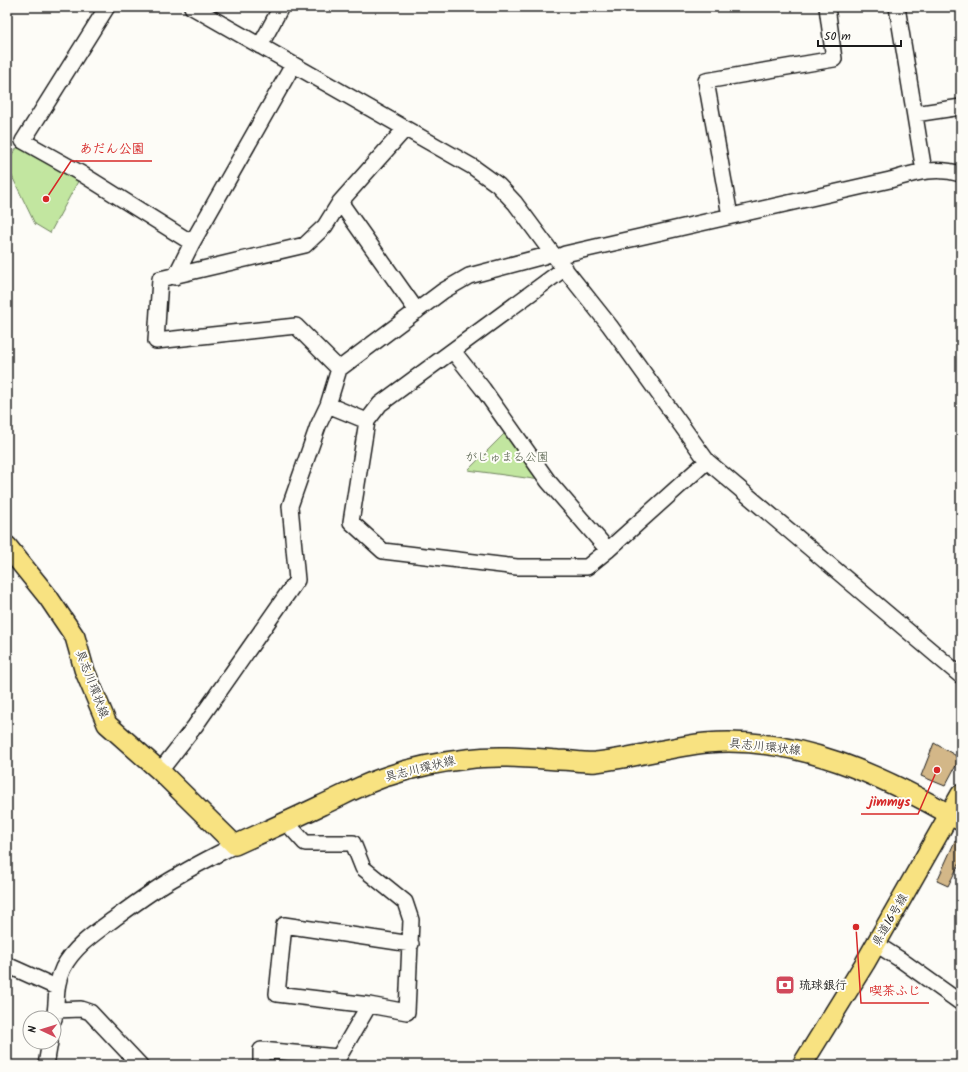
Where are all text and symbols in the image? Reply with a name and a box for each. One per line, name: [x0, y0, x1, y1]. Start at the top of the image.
scale bar: [818, 22, 901, 48]
text: 50 m: [824, 27, 851, 46]
callout: あだん公園: [71, 136, 152, 161]
text: あだん公園: [79, 139, 145, 160]
park label: がじゅまる公園: [465, 448, 549, 467]
street label: 具志川環状線: [70, 647, 114, 721]
street label: 具志川環状線: [728, 734, 802, 760]
street label: 具志川環状線: [383, 751, 457, 787]
callout: jimmys: [861, 789, 918, 814]
text: jimmys: [866, 792, 910, 813]
street label: 県道16号線: [867, 890, 913, 950]
bank icon: 琉球銀行: [774, 974, 796, 996]
place label: 琉球銀行: [799, 976, 847, 995]
callout: 喫茶ふじ: [861, 978, 929, 1003]
text: 喫茶ふじ: [869, 981, 921, 1002]
north arrow: [22, 1010, 62, 1050]
text: N: [24, 1025, 42, 1033]

